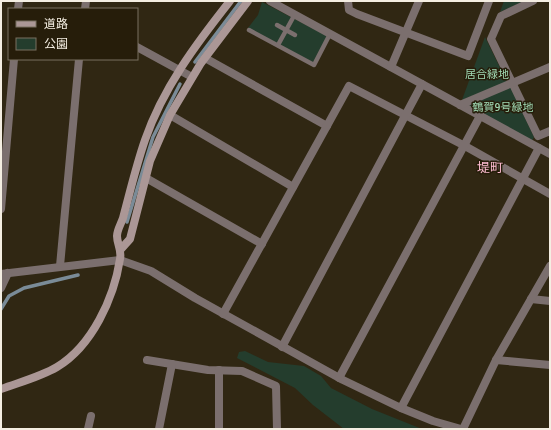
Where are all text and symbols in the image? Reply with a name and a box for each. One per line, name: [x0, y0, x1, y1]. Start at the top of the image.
legend: [8, 8, 138, 60]
text: 道路: [44, 17, 68, 32]
text: 公園: [44, 37, 68, 52]
park label: 居合緑地: [465, 68, 509, 81]
park label: 鶴賀9号緑地: [473, 101, 533, 114]
district label: 堤町: [477, 160, 503, 176]

